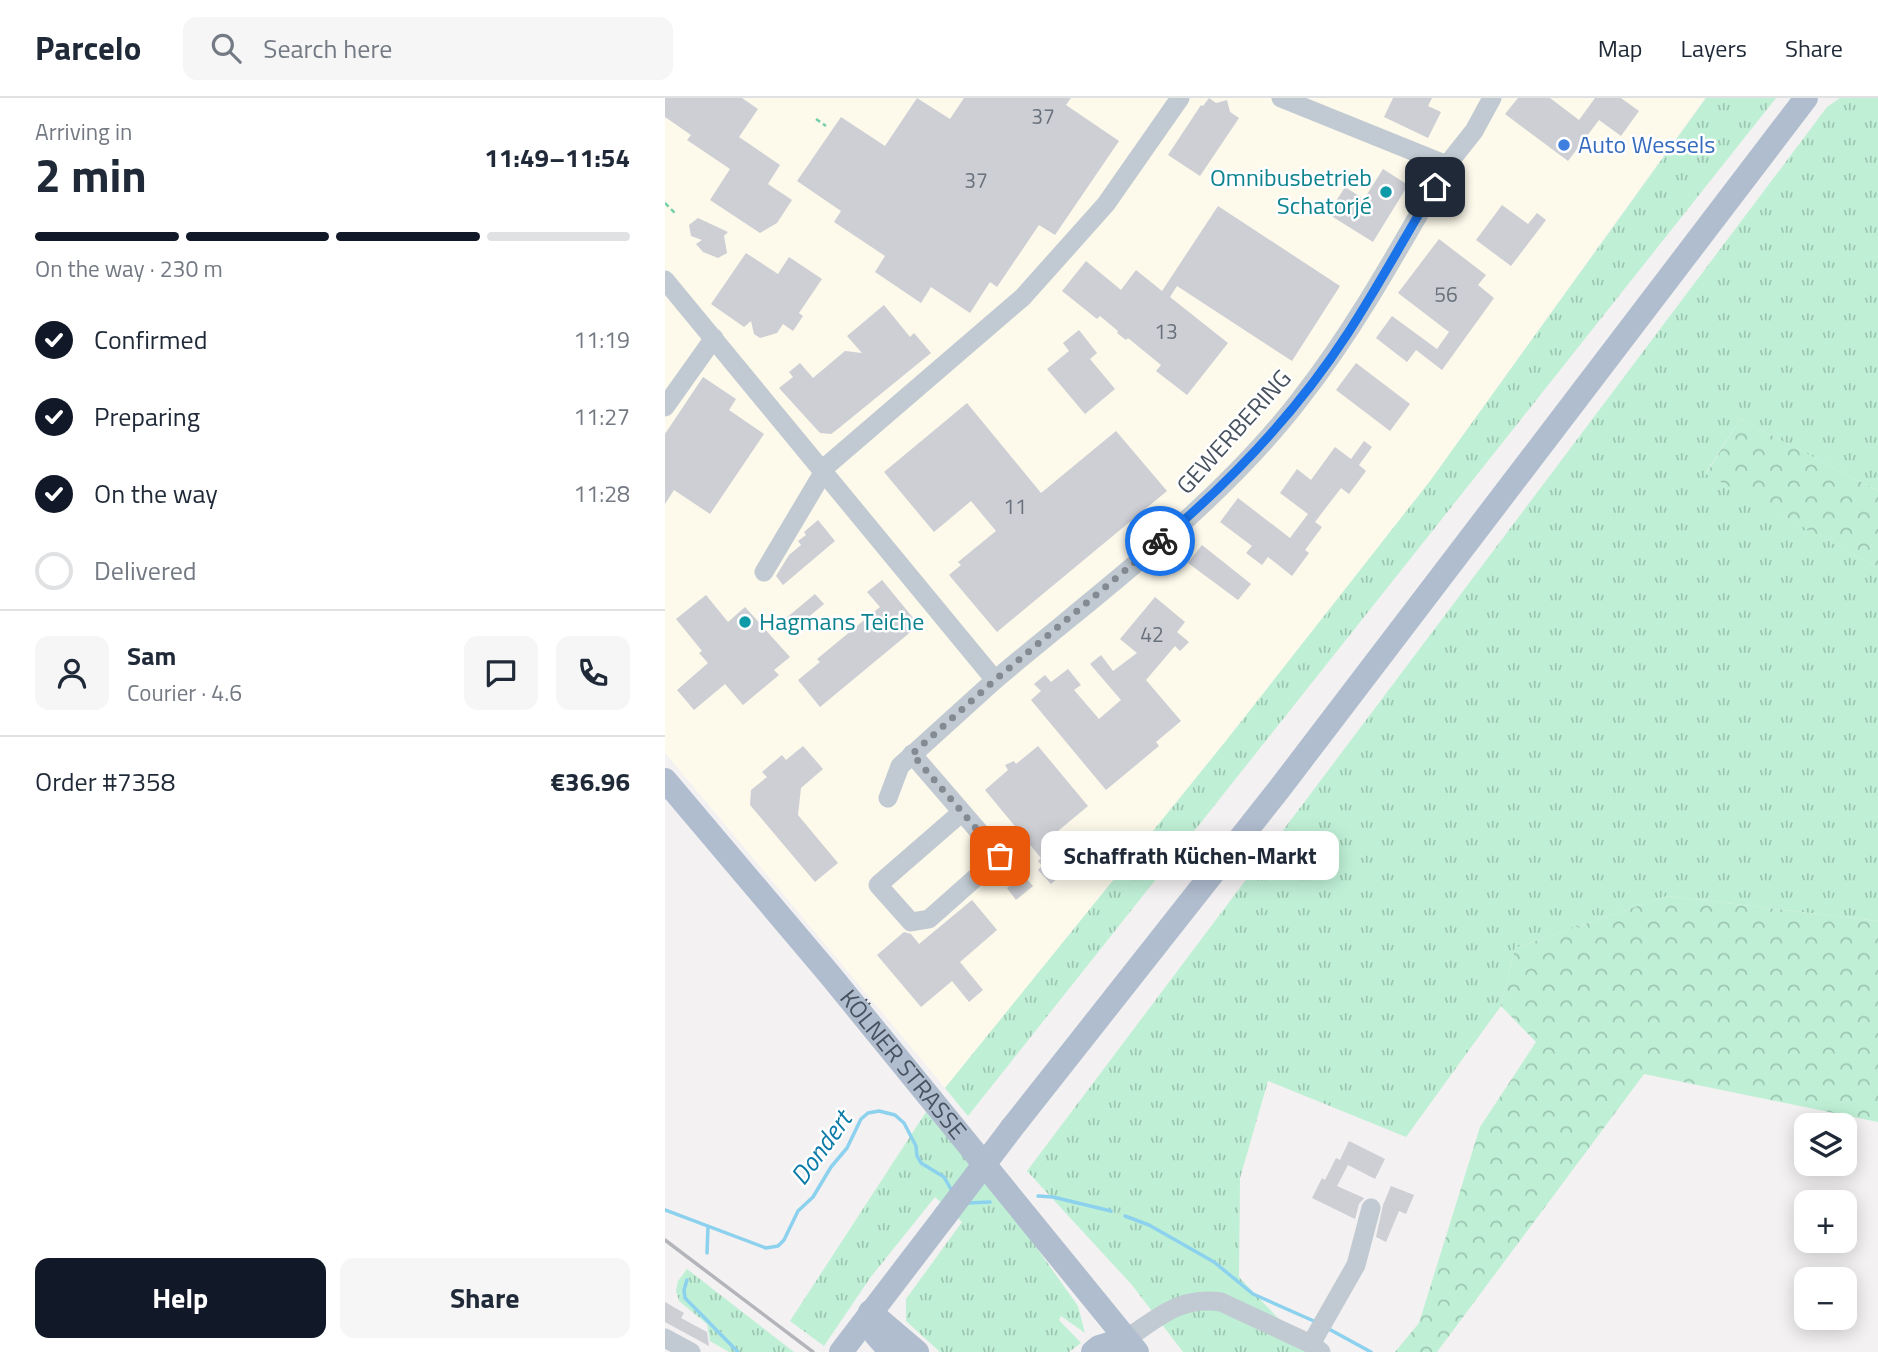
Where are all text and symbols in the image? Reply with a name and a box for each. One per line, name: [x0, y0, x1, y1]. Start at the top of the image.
search box: [183, 17, 673, 80]
text: Parcelo: [35, 23, 141, 73]
icon: search: [207, 29, 245, 67]
text: Search here: [263, 29, 392, 68]
text: Map: [1598, 30, 1643, 66]
text: Layers: [1681, 30, 1747, 66]
text: Share: [1785, 30, 1843, 66]
house number: 37: [1031, 100, 1055, 132]
text: Arriving in: [35, 114, 132, 149]
place label: Auto Wessels: [1578, 126, 1715, 162]
marker: Auto Wessels: [1556, 137, 1572, 153]
text: 11:49–11:54: [484, 138, 630, 177]
text: 2 min: [35, 140, 147, 210]
pin: [1405, 157, 1465, 217]
place label: Omnibusbetrieb Schatorjé: [1210, 159, 1372, 223]
house number: 37: [964, 164, 988, 196]
icon: home: [1416, 168, 1454, 206]
marker: Omnibusbetrieb Schatorjé: [1378, 184, 1394, 200]
text: On the way · 230 m: [35, 251, 223, 286]
house number: 56: [1434, 278, 1458, 310]
house number: 13: [1154, 315, 1178, 347]
text: Confirmed: [94, 320, 208, 359]
icon: check: [35, 321, 73, 359]
text: 11:19: [573, 322, 630, 357]
street label: GEWERBERING: [1167, 361, 1299, 502]
text: Preparing: [94, 397, 200, 436]
icon: check: [35, 398, 73, 436]
text: 11:27: [573, 399, 630, 434]
text: On the way: [94, 474, 218, 513]
icon: check: [35, 475, 73, 513]
text: 11:28: [573, 476, 630, 511]
house number: 11: [1003, 490, 1027, 522]
courier: [1125, 506, 1195, 576]
icon: bike: [1141, 522, 1179, 560]
text: Delivered: [94, 551, 197, 590]
place label: Hagmans Teiche: [759, 603, 924, 639]
marker: Hagmans Teiche: [737, 614, 753, 630]
house number: 42: [1140, 618, 1164, 650]
button: person: [35, 636, 109, 710]
text: Sam: [127, 636, 176, 675]
button: chat: [464, 636, 538, 710]
button: phone: [556, 636, 630, 710]
text: Courier · 4.6: [127, 675, 242, 710]
text: Order #7358: [35, 762, 175, 801]
text: €36.96: [551, 762, 630, 801]
pin: [970, 826, 1030, 886]
callout: Schaffrath Küchen-Markt: [1042, 832, 1339, 880]
icon: bag: [981, 837, 1019, 875]
text: Schaffrath Küchen-Markt: [1063, 838, 1317, 873]
street label: KÖLNER STRASSE: [832, 981, 976, 1147]
water label: Dondert: [780, 1100, 862, 1193]
map controls: [1794, 1113, 1857, 1330]
button: layers: [1794, 1113, 1857, 1176]
button: +: [1794, 1190, 1857, 1253]
button: Help: [35, 1258, 326, 1338]
button: Share: [340, 1258, 630, 1338]
button: −: [1794, 1267, 1857, 1330]

